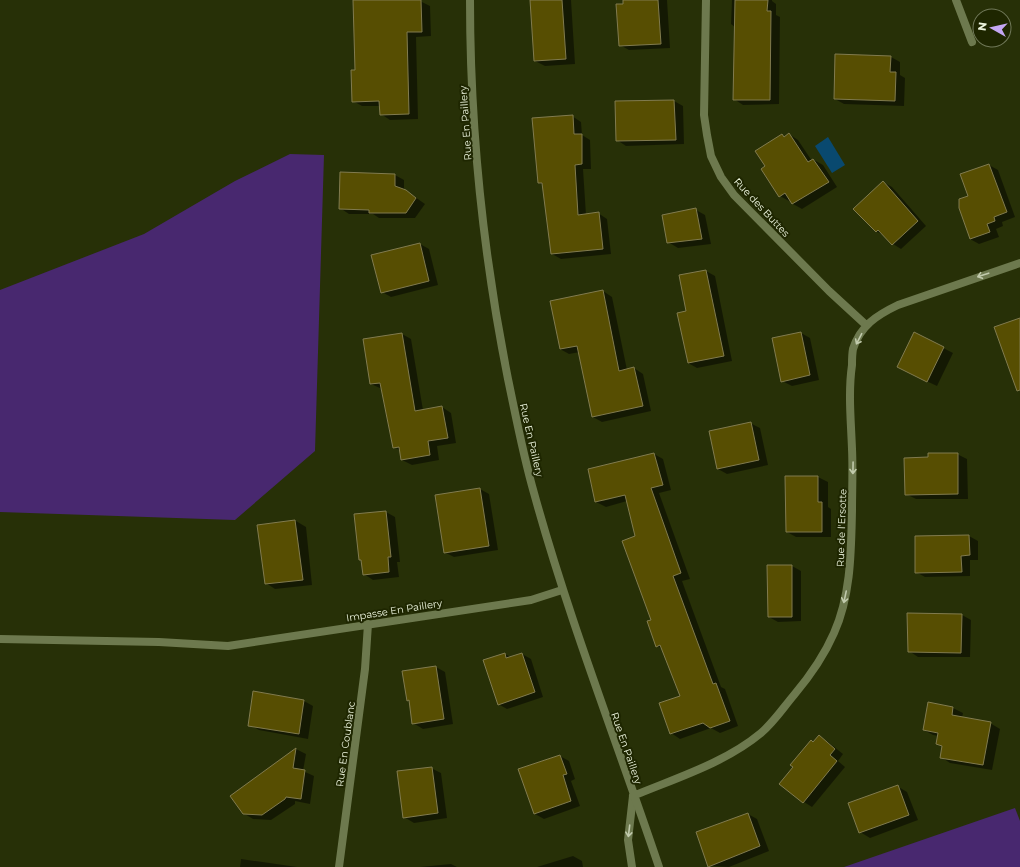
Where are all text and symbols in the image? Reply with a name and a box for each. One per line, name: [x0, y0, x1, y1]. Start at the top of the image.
north arrow: [972, 8, 1012, 48]
text: N: [975, 21, 990, 32]
street label: Rue En Paillery: [456, 84, 475, 161]
street label: Rue des Buttes: [731, 175, 792, 240]
one-way arrow: [977, 272, 990, 279]
one-way arrow: [854, 333, 862, 345]
street label: Rue En Paillery: [517, 402, 546, 479]
one-way arrow: [849, 461, 856, 474]
street label: Rue de l'Ersotte: [834, 489, 849, 567]
one-way arrow: [840, 590, 848, 603]
street label: Impasse En Paillery: [345, 596, 444, 625]
street label: Rue En Coublanc: [333, 700, 358, 788]
street label: Rue En Paillery: [608, 711, 645, 786]
one-way arrow: [625, 824, 633, 837]

